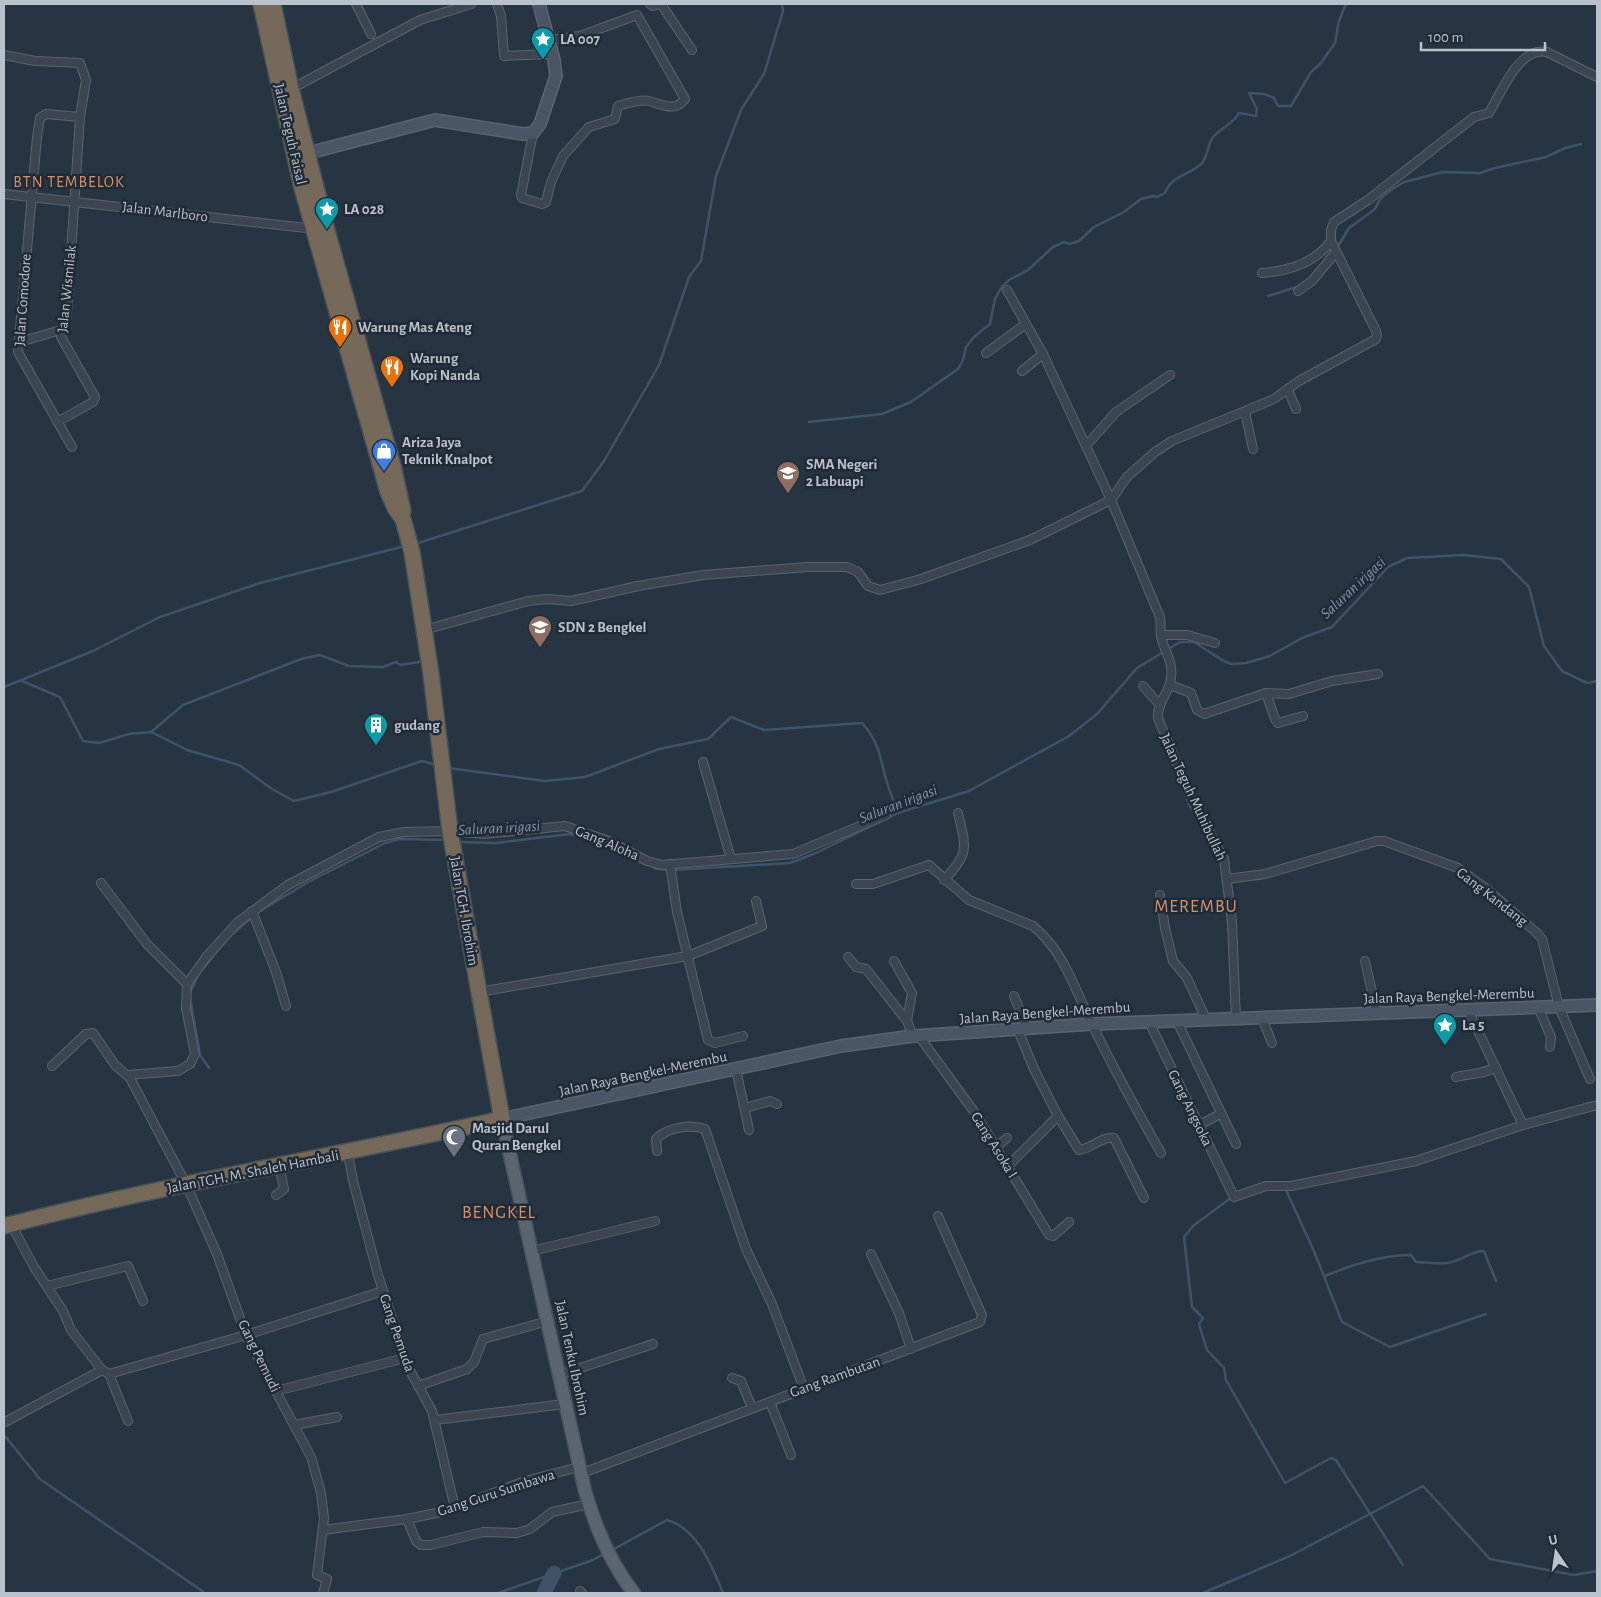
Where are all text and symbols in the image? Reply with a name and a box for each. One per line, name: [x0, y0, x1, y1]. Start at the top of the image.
scale bar: [1421, 20, 1545, 52]
place icon: LA 007: [530, 26, 556, 60]
text: 100 m: [1428, 30, 1463, 45]
place label: LA 007: [560, 32, 600, 47]
street label: Jalan Teguh Faisal: [271, 82, 309, 186]
district label: BTN TEMBELOK: [13, 174, 125, 190]
place icon: LA 028: [314, 196, 340, 230]
street label: Jalan Marlboro: [121, 199, 209, 225]
place label: LA 028: [344, 202, 384, 217]
street label: Jalan Wismilak: [55, 244, 79, 333]
street label: Jalan Comodore: [12, 253, 34, 347]
restaurant icon: Warung Mas Ateng: [327, 314, 353, 348]
place label: Warung Mas Ateng: [358, 320, 472, 335]
place label: Warung Kopi Nanda: [410, 351, 480, 383]
restaurant icon: Warung Kopi Nanda: [379, 354, 405, 388]
place label: Ariza Jaya Teknik Knalpot: [402, 435, 493, 467]
shop icon: Ariza Jaya Teknik Knalpot: [371, 438, 397, 472]
place label: SMA Negeri 2 Labuapi: [806, 457, 877, 489]
school or university icon: SMA Negeri 2 Labuapi: [775, 460, 801, 494]
water label: Saluran irigasi: [1317, 554, 1389, 622]
school or university icon: SDN 2 Bengkel: [527, 614, 553, 648]
place label: SDN 2 Bengkel: [558, 620, 647, 635]
building icon: gudang: [363, 712, 389, 746]
place label: gudang: [394, 718, 440, 733]
street label: Jalan Teguh Muhibullah: [1157, 731, 1229, 863]
water label: Saluran irigasi: [857, 782, 940, 826]
water label: Saluran irigasi: [458, 818, 541, 838]
street label: Gang Aloha: [573, 823, 641, 863]
street label: Jalan TGH. Ibrohim: [447, 855, 481, 967]
street label: Gang Kandang: [1454, 865, 1531, 930]
district label: MEREMBU: [1154, 898, 1238, 916]
street label: Jalan Raya Bengkel-Merembu: [1363, 986, 1535, 1006]
street label: Jalan Raya Bengkel-Merembu: [959, 1000, 1131, 1026]
place icon: La 5: [1432, 1012, 1458, 1046]
place label: La 5: [1462, 1018, 1484, 1033]
street label: Jalan Raya Bengkel-Merembu: [558, 1049, 729, 1099]
street label: Gang Angsoka: [1165, 1067, 1215, 1149]
street label: Gang Asoka I: [968, 1109, 1020, 1181]
place label: Masjid Darul Quran Bengkel: [472, 1121, 561, 1153]
mosque icon: Masjid Darul Quran Bengkel: [441, 1124, 467, 1158]
street label: Jalan TGH. M. Shaleh Hambali: [166, 1148, 340, 1196]
district label: BENGKEL: [462, 1204, 536, 1222]
street label: Gang Pemuda: [377, 1292, 417, 1374]
street label: Jalan Tenku Ibrohim: [552, 1299, 592, 1417]
street label: Gang Pemudi: [235, 1318, 283, 1394]
street label: Gang Rambutan: [788, 1354, 882, 1400]
street label: Gang Guru Sumbawa: [436, 1467, 556, 1519]
north arrow: [1531, 1527, 1581, 1577]
text: U: [1547, 1532, 1559, 1548]

